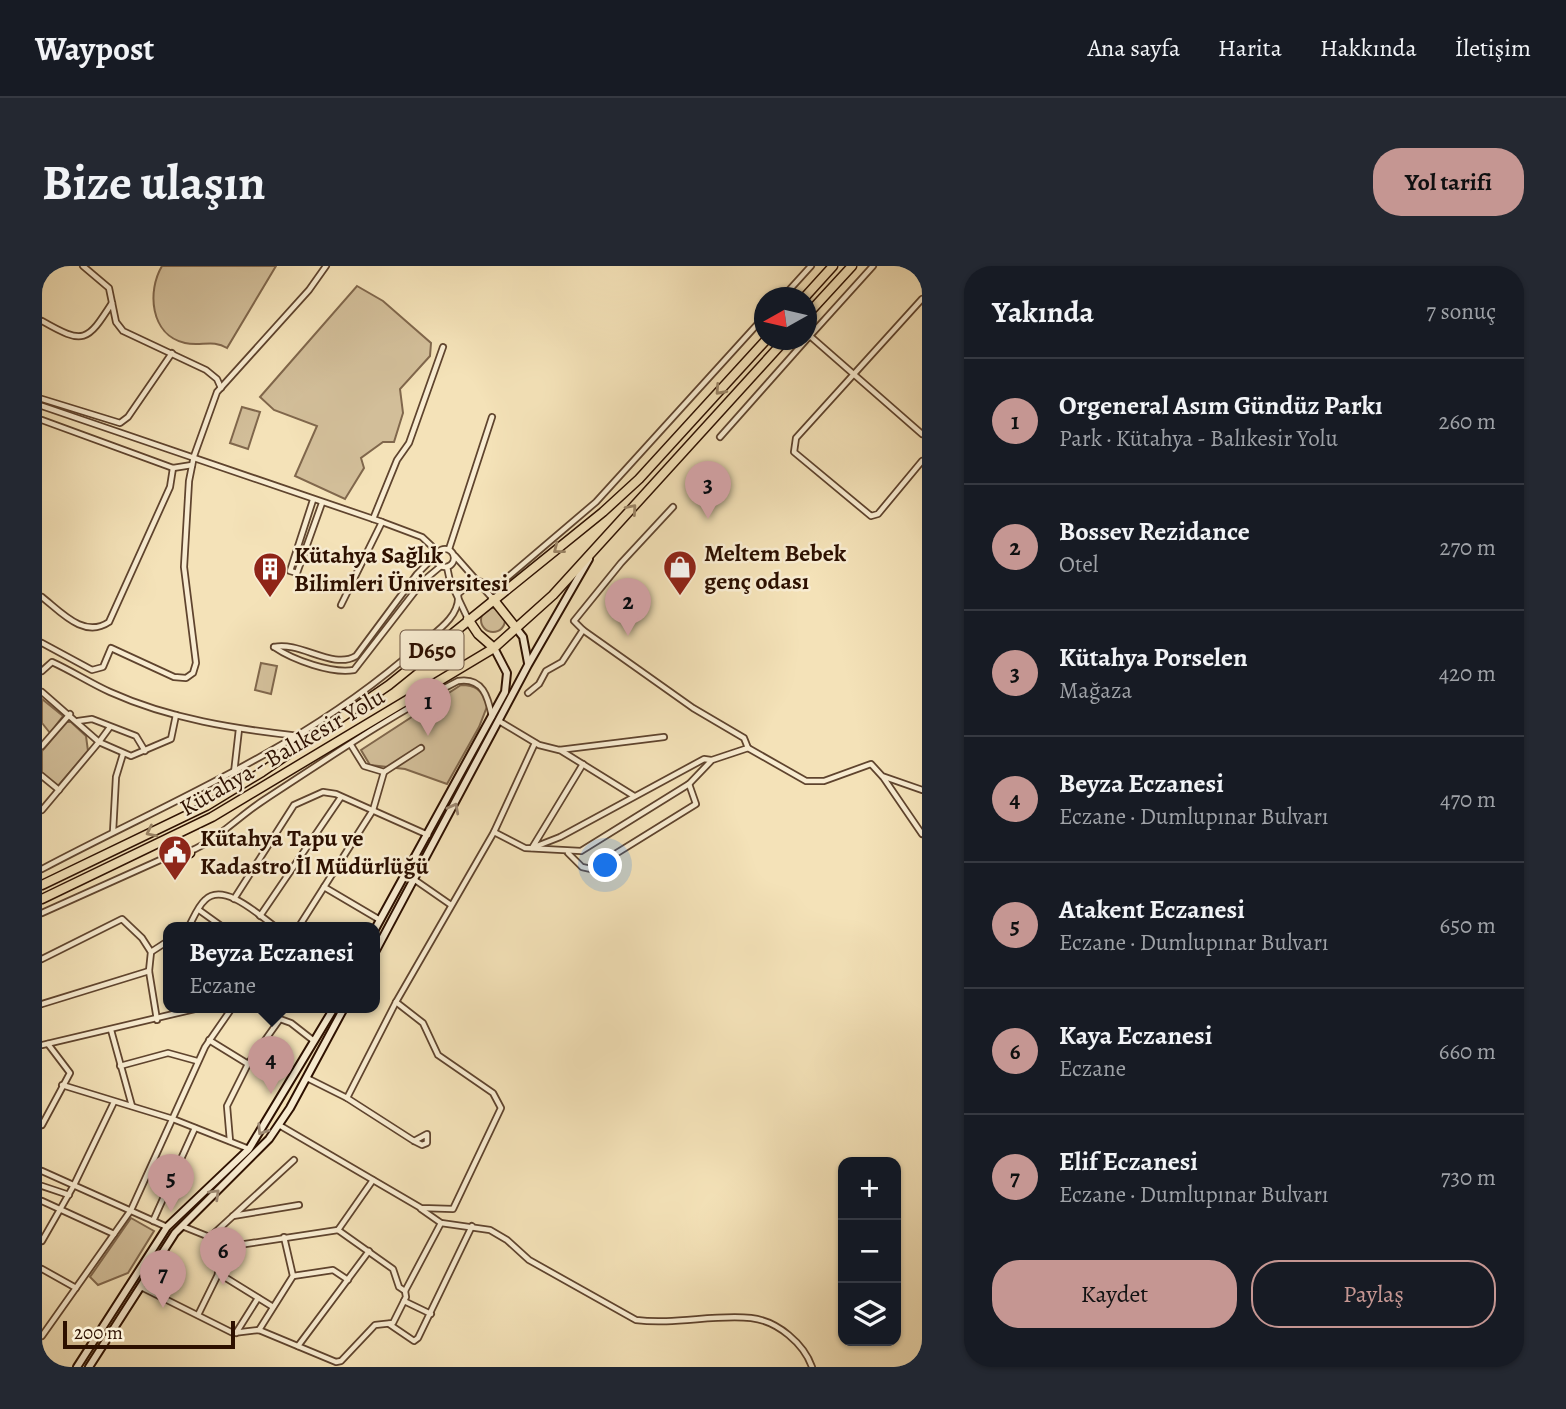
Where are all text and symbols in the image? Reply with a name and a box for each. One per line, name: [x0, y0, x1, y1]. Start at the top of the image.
text: Waypost: [35, 26, 154, 71]
text: Ana sayfa: [1088, 32, 1180, 64]
text: Harita: [1218, 32, 1282, 64]
text: Hakkında: [1320, 32, 1417, 64]
text: İletişim: [1455, 32, 1531, 64]
button: Yol tarifi: [1373, 148, 1524, 216]
text: Bize ulaşın: [42, 149, 266, 216]
north arrow: [754, 287, 817, 350]
text: Yakında: [992, 292, 1094, 332]
text: 7 sonuç: [1426, 296, 1496, 327]
one-way arrow: [716, 382, 728, 395]
text: Orgeneral Asım Gündüz Parkı: [1059, 388, 1383, 423]
text: 1: [1011, 406, 1019, 437]
text: 260 m: [1438, 406, 1496, 437]
text: Park · Kütahya - Balıkesir Yolu: [1059, 423, 1338, 454]
pin: 3: [685, 461, 731, 519]
one-way arrow: [624, 505, 636, 518]
text: Bossev Rezidance: [1059, 514, 1250, 549]
text: 2: [1009, 532, 1021, 563]
text: 270 m: [1439, 532, 1496, 563]
place label: Meltem Bebek genç odası: [704, 537, 847, 597]
place label: Kütahya Sağlık Bilimleri Üniversitesi: [294, 539, 508, 599]
one-way arrow: [553, 541, 566, 554]
shop icon: Meltem Bebek genç odası: [661, 548, 699, 597]
text: Otel: [1059, 549, 1098, 580]
building icon: Kütahya Sağlık Bilimleri Üniversitesi: [251, 550, 289, 599]
pin: 2: [605, 578, 651, 636]
road number: D650: [400, 630, 464, 670]
text: Kütahya Porselen: [1059, 640, 1248, 675]
text: 3: [1010, 658, 1020, 689]
text: 420 m: [1439, 658, 1496, 689]
text: Mağaza: [1059, 675, 1132, 706]
pin: 1: [405, 678, 451, 736]
street label: Kütahya - Balıkesir Yolu: [174, 680, 390, 824]
text: Beyza Eczanesi: [1059, 766, 1224, 801]
text: 4: [1010, 784, 1020, 815]
text: 470 m: [1440, 784, 1496, 815]
text: Eczane · Dumlupınar Bulvarı: [1059, 801, 1328, 832]
one-way arrow: [446, 803, 459, 815]
place label: Kütahya Tapu ve Kadastro İl Müdürlüğü: [200, 822, 429, 882]
one-way arrow: [146, 824, 158, 838]
public building icon: Kütahya Tapu ve Kadastro İl Müdürlüğü: [156, 833, 194, 882]
your location: [588, 848, 622, 882]
text: Atakent Eczanesi: [1059, 892, 1245, 927]
text: 5: [1010, 910, 1020, 941]
text: 650 m: [1440, 910, 1496, 941]
popup: [163, 922, 380, 1013]
text: Eczane · Dumlupınar Bulvarı: [1059, 927, 1328, 958]
text: Beyza Eczanesi: [189, 935, 354, 970]
text: Eczane: [189, 970, 256, 1001]
text: Kaya Eczanesi: [1059, 1018, 1212, 1053]
pin: 4: [248, 1036, 294, 1094]
text: 6: [1010, 1036, 1020, 1067]
text: 660 m: [1439, 1036, 1496, 1067]
text: Eczane: [1059, 1053, 1126, 1084]
one-way arrow: [257, 1122, 270, 1135]
text: Elif Eczanesi: [1059, 1144, 1198, 1179]
pin: 5: [148, 1154, 194, 1212]
map controls: [838, 1157, 901, 1346]
button: +: [838, 1157, 901, 1220]
text: 7: [1010, 1162, 1020, 1193]
text: 730 m: [1441, 1162, 1496, 1193]
text: Eczane · Dumlupınar Bulvarı: [1059, 1179, 1328, 1210]
one-way arrow: [207, 1190, 220, 1203]
button: −: [838, 1220, 901, 1283]
pin: 6: [200, 1227, 246, 1285]
pin: 7: [140, 1250, 186, 1308]
button: Kaydet: [992, 1260, 1237, 1328]
button: Paylaş: [1251, 1260, 1496, 1328]
button: layers: [838, 1283, 901, 1346]
scale bar: [63, 1318, 234, 1350]
text: 200 m: [74, 1320, 123, 1346]

